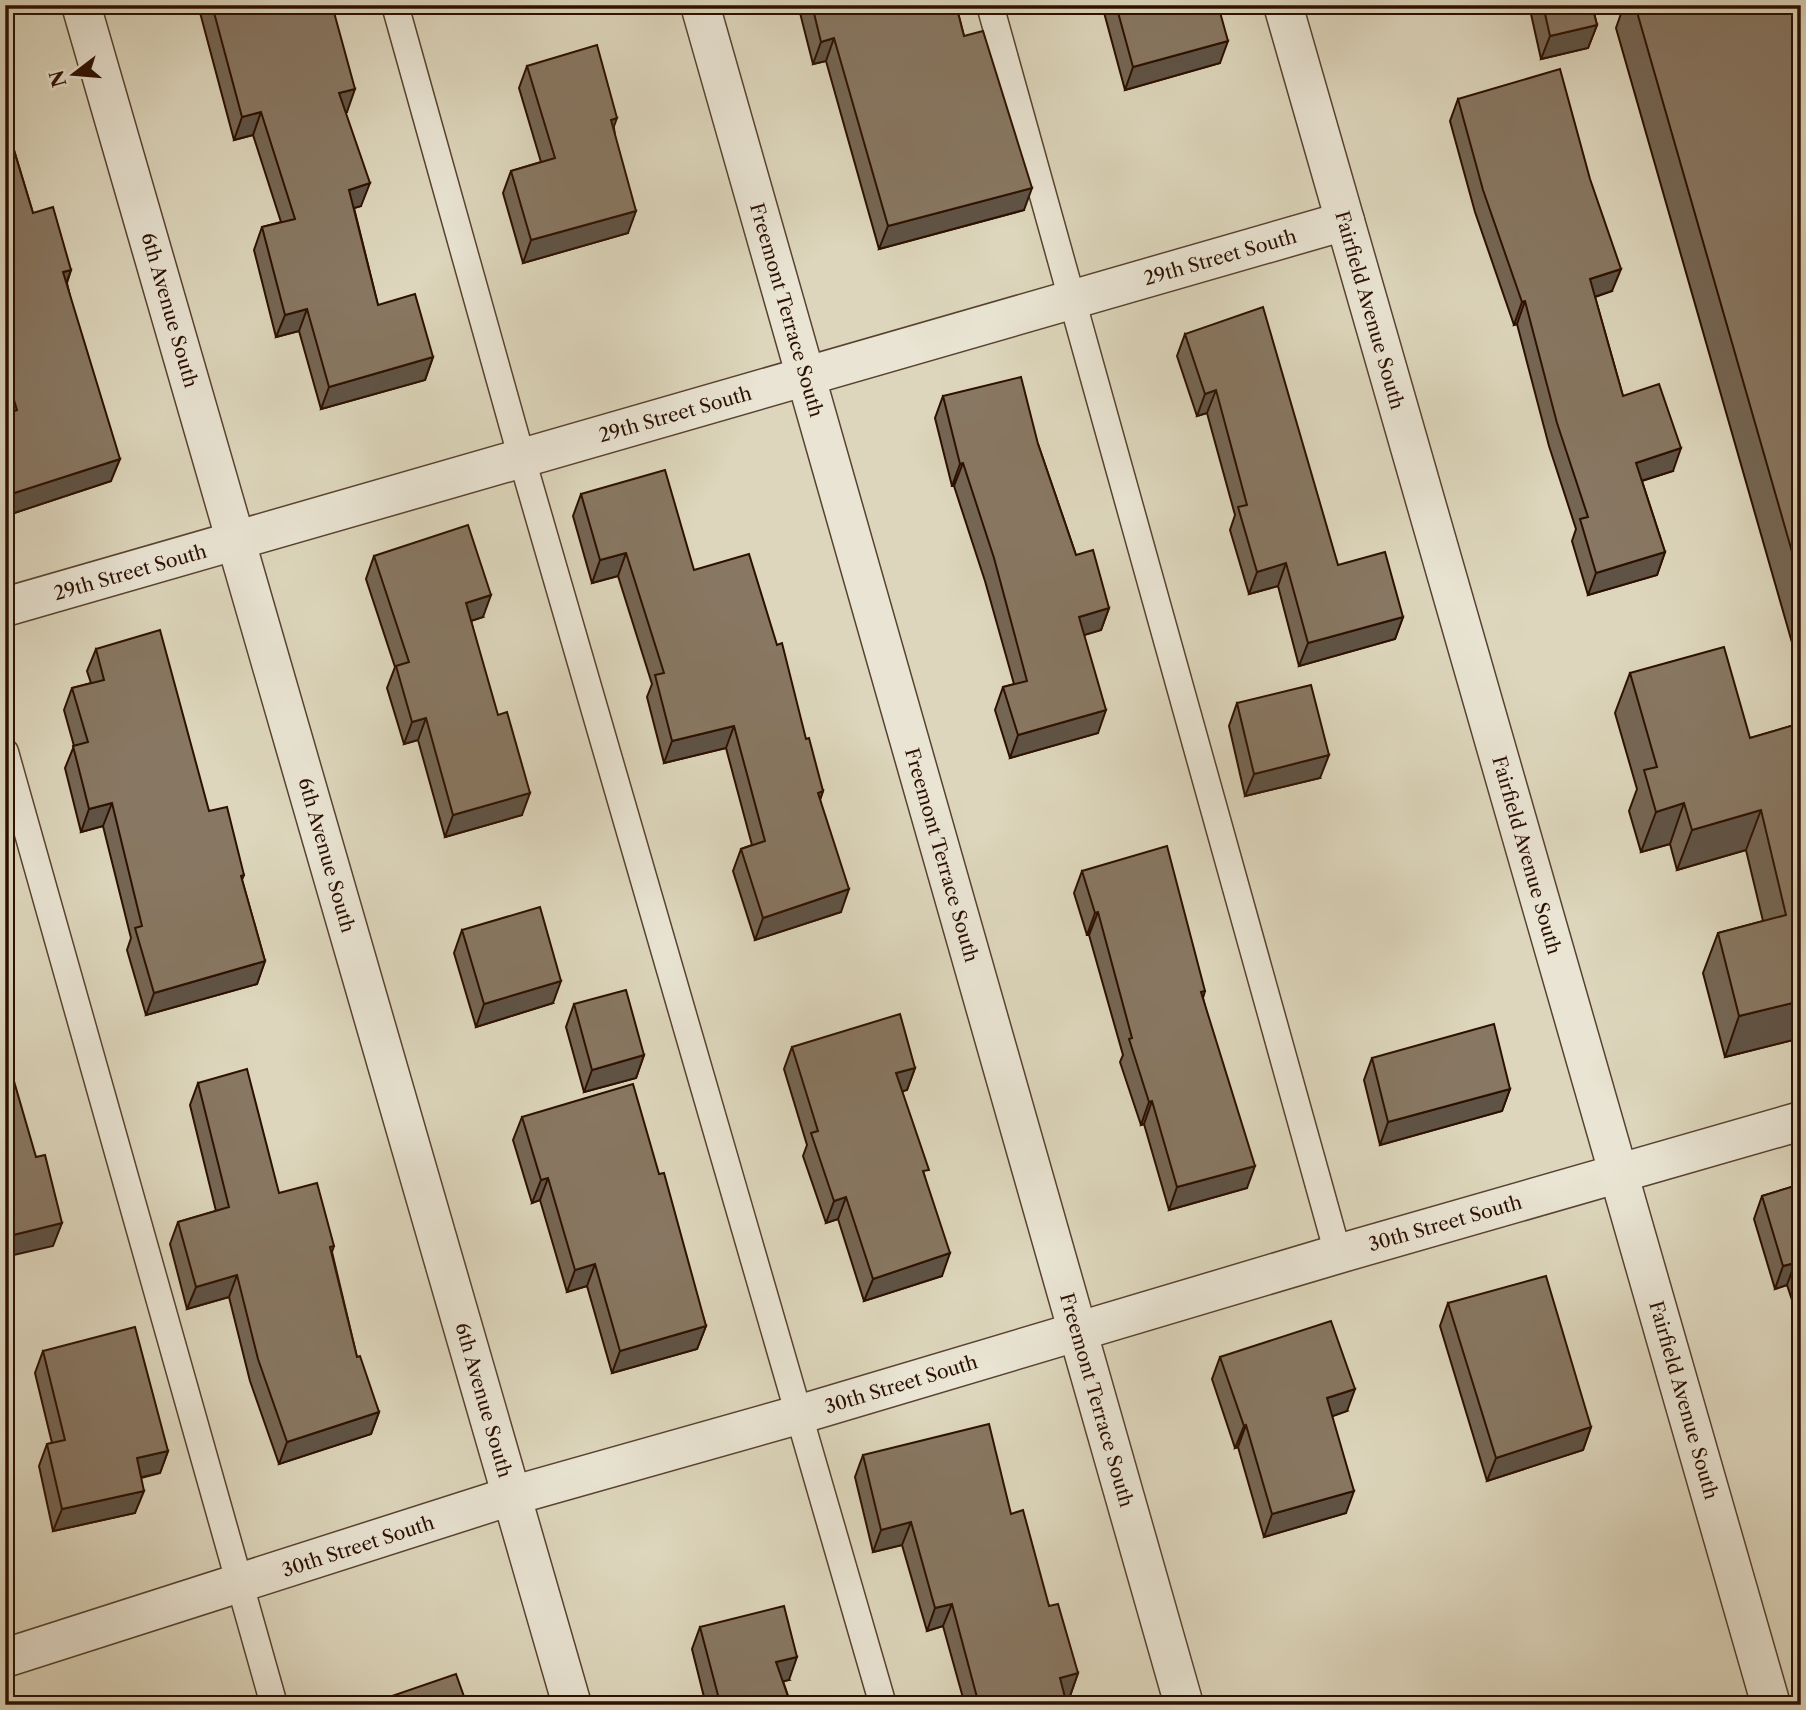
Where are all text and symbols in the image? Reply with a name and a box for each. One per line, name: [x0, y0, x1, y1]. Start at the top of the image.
north arrow: [38, 38, 108, 108]
text: N: [45, 67, 71, 90]
street label: Freemont Terrace South: [745, 200, 828, 420]
street label: Fairfield Avenue South: [1330, 208, 1409, 412]
street label: 29th Street South: [1141, 225, 1299, 290]
street label: 6th Avenue South: [136, 230, 203, 390]
street label: 29th Street South: [596, 382, 754, 447]
street label: 29th Street South: [51, 540, 209, 605]
street label: Freemont Terrace South: [900, 745, 983, 965]
street label: Fairfield Avenue South: [1487, 753, 1566, 957]
street label: 6th Avenue South: [293, 775, 360, 935]
street label: 30th Street South: [1366, 1191, 1525, 1256]
street label: Freemont Terrace South: [1055, 1290, 1138, 1510]
street label: Fairfield Avenue South: [1644, 1298, 1723, 1502]
street label: 6th Avenue South: [450, 1320, 517, 1480]
street label: 30th Street South: [822, 1350, 980, 1419]
street label: 30th Street South: [279, 1511, 437, 1582]

